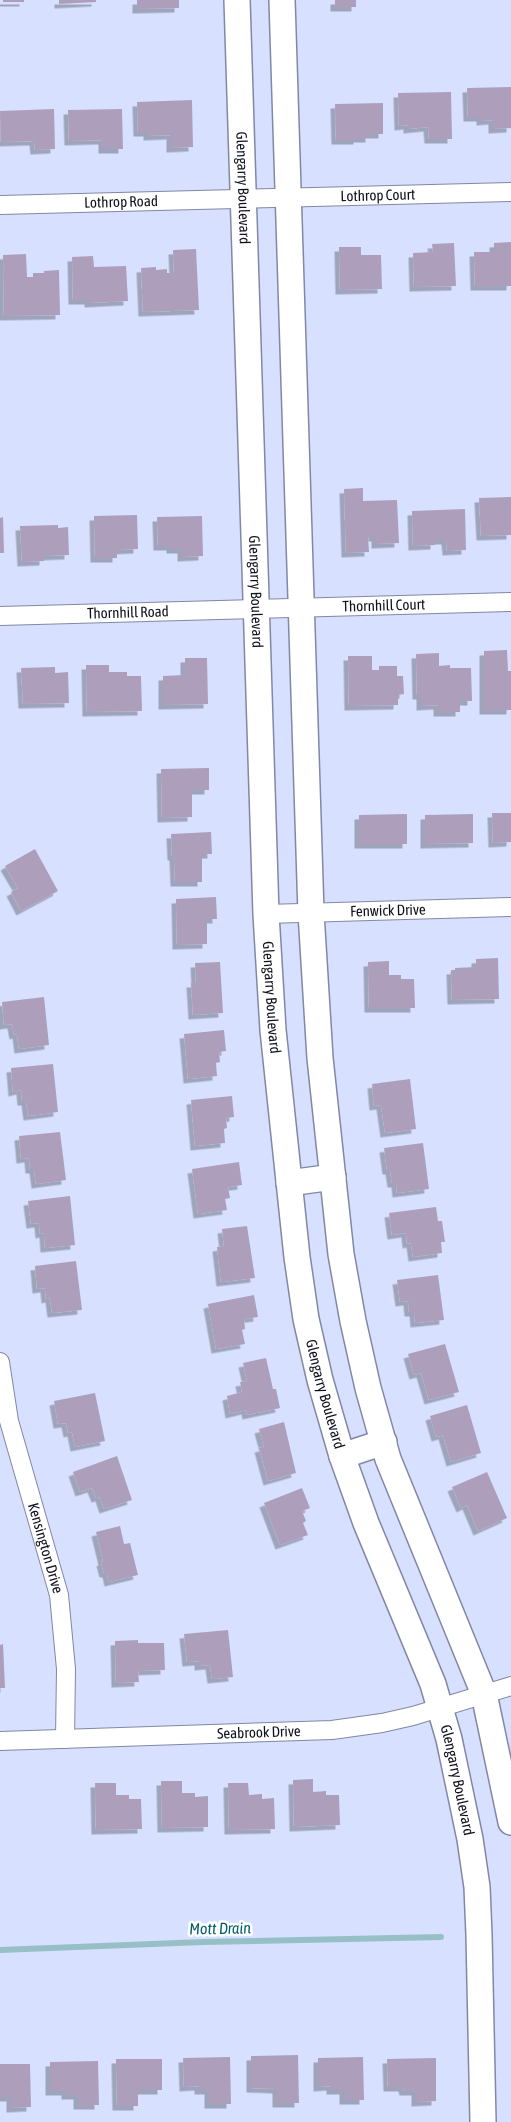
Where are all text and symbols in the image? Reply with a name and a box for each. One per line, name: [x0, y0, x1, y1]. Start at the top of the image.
street label: Glengarry Boulevard: [233, 131, 254, 244]
street label: Lothrop Court: [340, 185, 415, 204]
street label: Lothrop Road: [84, 192, 158, 211]
street label: Glengarry Boulevard: [246, 535, 267, 648]
street label: Thornhill Court: [342, 595, 425, 615]
street label: Thornhill Road: [87, 602, 169, 622]
street label: Fenwick Drive: [350, 900, 426, 920]
street label: Glengarry Boulevard: [260, 941, 284, 1054]
street label: Glengarry Boulevard: [303, 1338, 348, 1451]
street label: Kensington Drive: [25, 1501, 67, 1595]
street label: Seabrook Drive: [217, 1722, 301, 1742]
street label: Glengarry Boulevard: [437, 1723, 478, 1837]
water label: Mott Drain: [189, 1918, 251, 1938]

